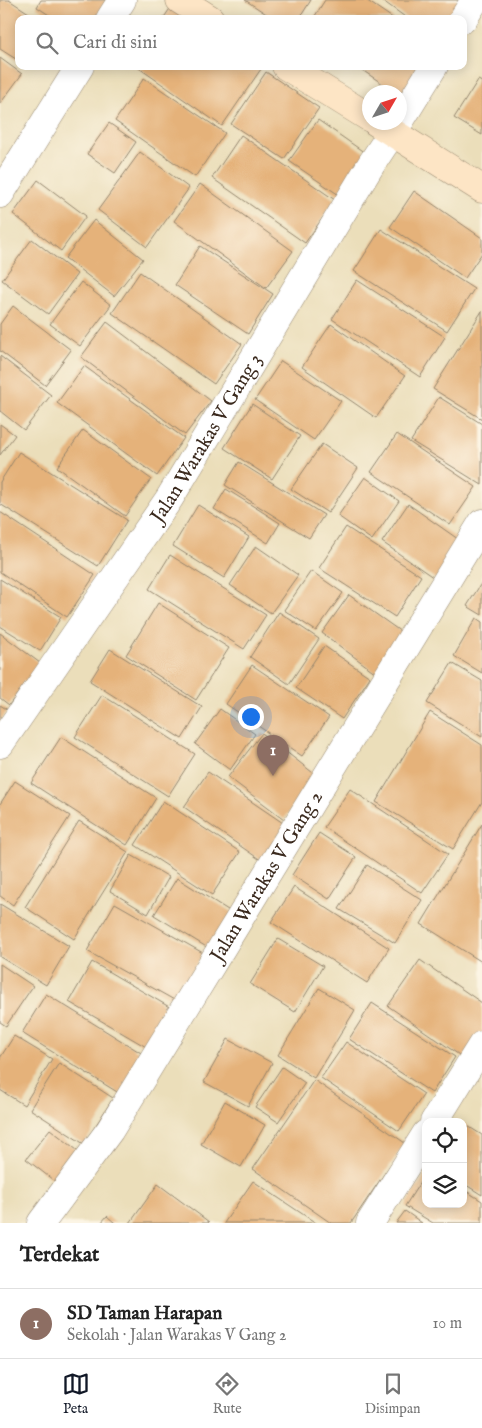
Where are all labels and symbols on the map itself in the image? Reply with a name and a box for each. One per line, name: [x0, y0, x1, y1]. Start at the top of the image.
north arrow: [362, 85, 407, 130]
street label: Jalan Warakas V Gang 3: [144, 349, 268, 530]
your location: [238, 704, 264, 730]
pin: 1: [257, 735, 289, 776]
street label: Jalan Warakas V Gang 2: [204, 786, 329, 968]

